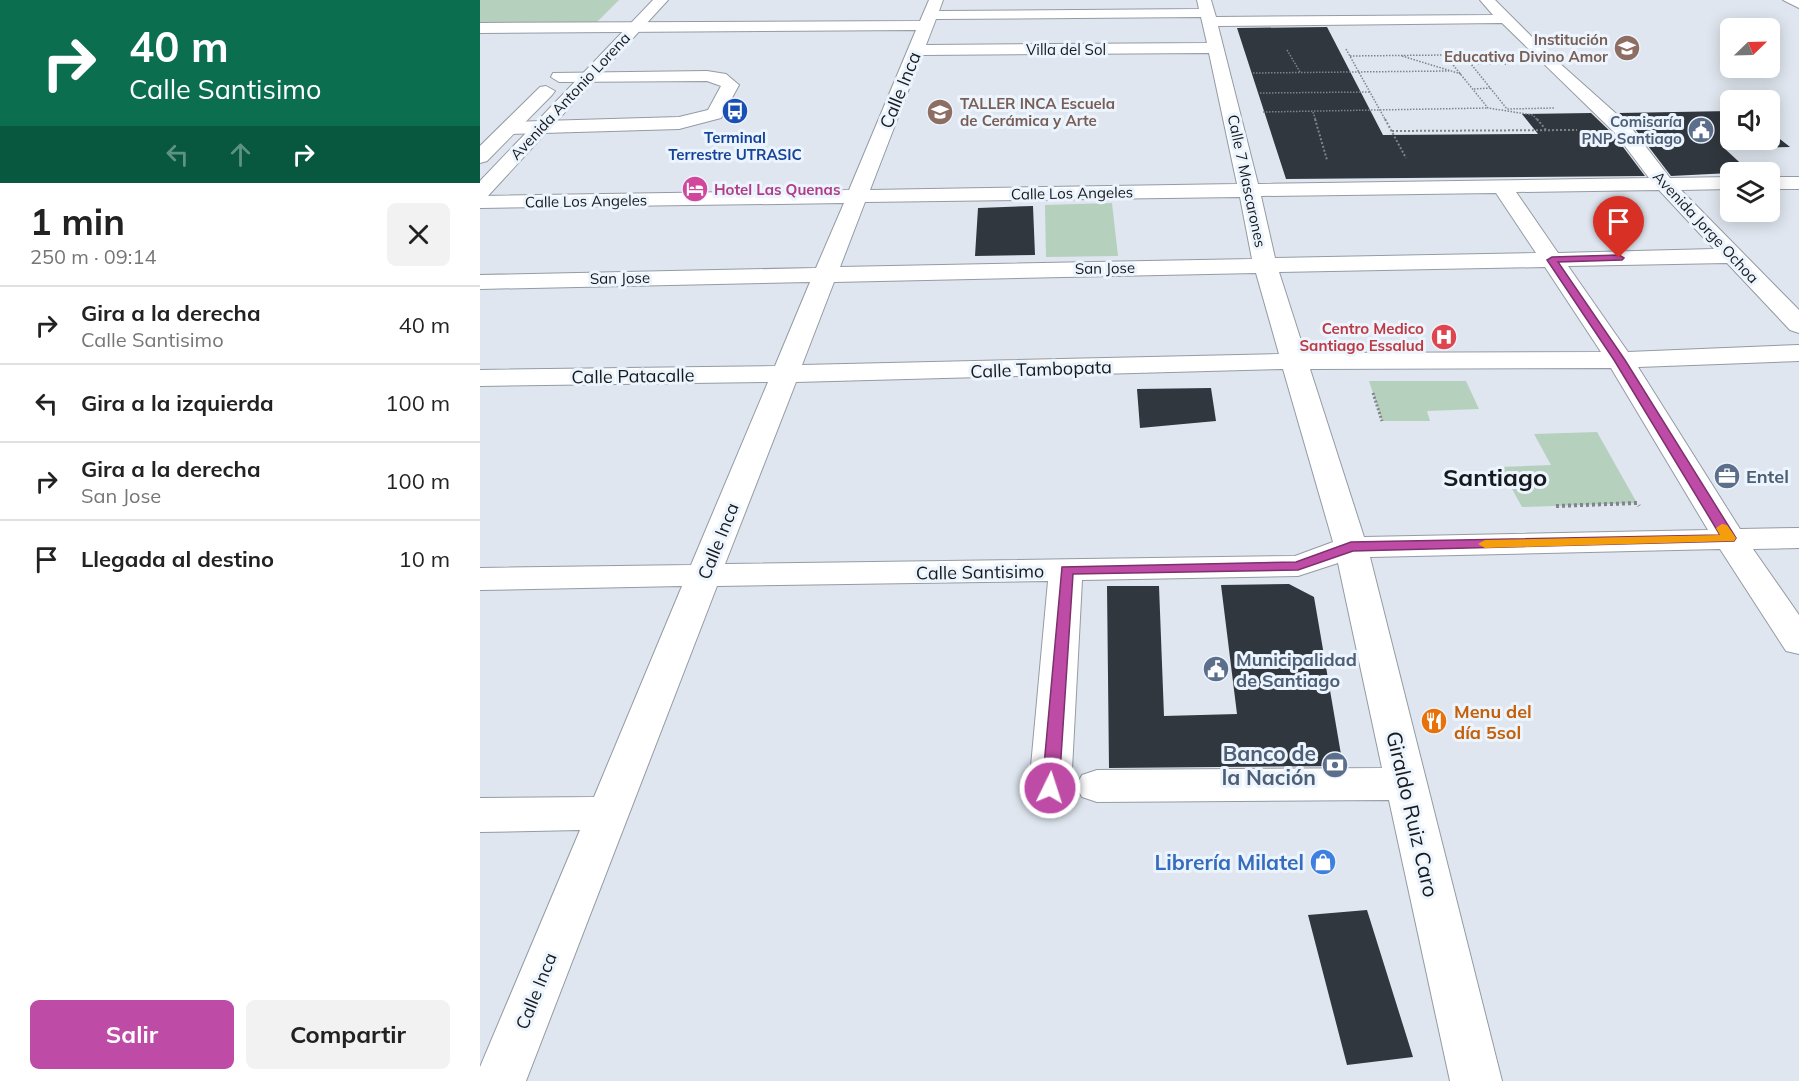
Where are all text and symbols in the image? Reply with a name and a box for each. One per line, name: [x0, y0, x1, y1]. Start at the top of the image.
north arrow: [1720, 18, 1780, 78]
map controls: [1720, 18, 1780, 222]
text: 40 m: [129, 20, 229, 73]
icon: right: [30, 24, 108, 102]
street label: Avenida Antonio Lorena: [506, 28, 634, 164]
place label: Institución Educativa Divino Amor: [1444, 30, 1608, 66]
school or university icon: Institución Educativa Divino Amor: [1612, 33, 1642, 63]
street label: Villa del Sol: [1026, 40, 1106, 59]
street label: Calle Inca: [874, 48, 926, 132]
text: Calle Santisimo: [129, 72, 321, 106]
button: sound: [1720, 90, 1780, 150]
place label: TALLER INCA Escuela de Cerámica y Arte: [960, 94, 1115, 130]
bus stop icon: Terminal Terrestre UTRASIC: [720, 96, 750, 126]
school or university icon: TALLER INCA Escuela de Cerámica y Arte: [925, 97, 955, 127]
place label: Comisaría PNP Santiago: [1581, 112, 1682, 148]
street label: Calle 7 Mascarones: [1224, 113, 1270, 249]
public building icon: Comisaría PNP Santiago: [1686, 115, 1716, 145]
place label: Terminal Terrestre UTRASIC: [668, 128, 802, 164]
icon: left: [161, 138, 194, 171]
icon: ahead: [224, 138, 257, 171]
icon: right: [287, 138, 320, 171]
button: layers: [1720, 162, 1780, 222]
street label: Avenida Jorge Ochoa: [1649, 167, 1763, 287]
hotel icon: Hotel Las Quenas: [680, 174, 710, 204]
place label: Hotel Las Quenas: [714, 180, 840, 199]
street label: Calle Los Angeles: [1011, 182, 1133, 204]
street label: Calle Los Angeles: [525, 190, 647, 212]
pin: [1593, 196, 1644, 258]
text: 1 min: [30, 199, 125, 244]
button: close: [387, 203, 450, 266]
icon: arrive: [1602, 205, 1635, 238]
text: 250 m · 09:14: [30, 244, 156, 269]
street label: San Jose: [1075, 258, 1135, 278]
street label: San Jose: [590, 268, 650, 288]
text: Gira a la derecha: [81, 299, 261, 327]
icon: right: [30, 309, 63, 342]
text: 40 m: [399, 311, 450, 339]
place label: Centro Medico Santiago Essalud: [1299, 319, 1424, 355]
hospital icon: Centro Medico Santiago Essalud: [1429, 322, 1459, 352]
text: Calle Santisimo: [81, 327, 224, 352]
street label: Calle Tambopata: [970, 355, 1112, 383]
street label: Calle Patacalle: [571, 363, 695, 389]
icon: left: [30, 387, 63, 420]
text: Gira a la izquierda: [81, 389, 274, 417]
text: 100 m: [385, 389, 450, 417]
text: Gira a la derecha: [81, 455, 261, 483]
office icon: Entel: [1712, 461, 1742, 491]
district label: Santiago: [1443, 462, 1547, 492]
icon: right: [30, 465, 63, 498]
place label: Entel: [1746, 465, 1789, 488]
text: 100 m: [385, 467, 450, 495]
text: San Jose: [81, 483, 161, 508]
street label: Calle Inca: [692, 499, 744, 583]
icon: arrive: [30, 543, 63, 576]
text: Llegada al destino: [81, 545, 274, 573]
text: 10 m: [399, 545, 450, 573]
street label: Calle Santisimo: [916, 559, 1044, 585]
place label: Municipalidad de Santiago: [1236, 648, 1357, 692]
public building icon: Municipalidad de Santiago: [1201, 654, 1231, 684]
place label: Menu del día 5sol: [1454, 700, 1532, 744]
restaurant icon: Menu del día 5sol: [1419, 706, 1449, 736]
street label: Giraldo Ruiz Caro: [1381, 728, 1445, 900]
place label: Banco de la Nación: [1222, 740, 1316, 790]
bank icon: Banco de la Nación: [1320, 750, 1350, 780]
position arrow: [1018, 756, 1082, 820]
shop icon: Librería Milatel: [1308, 847, 1338, 877]
place label: Librería Milatel: [1155, 849, 1304, 875]
street label: Calle Inca: [510, 949, 562, 1033]
button: Salir: [30, 1000, 234, 1069]
button: Compartir: [246, 1000, 450, 1069]

